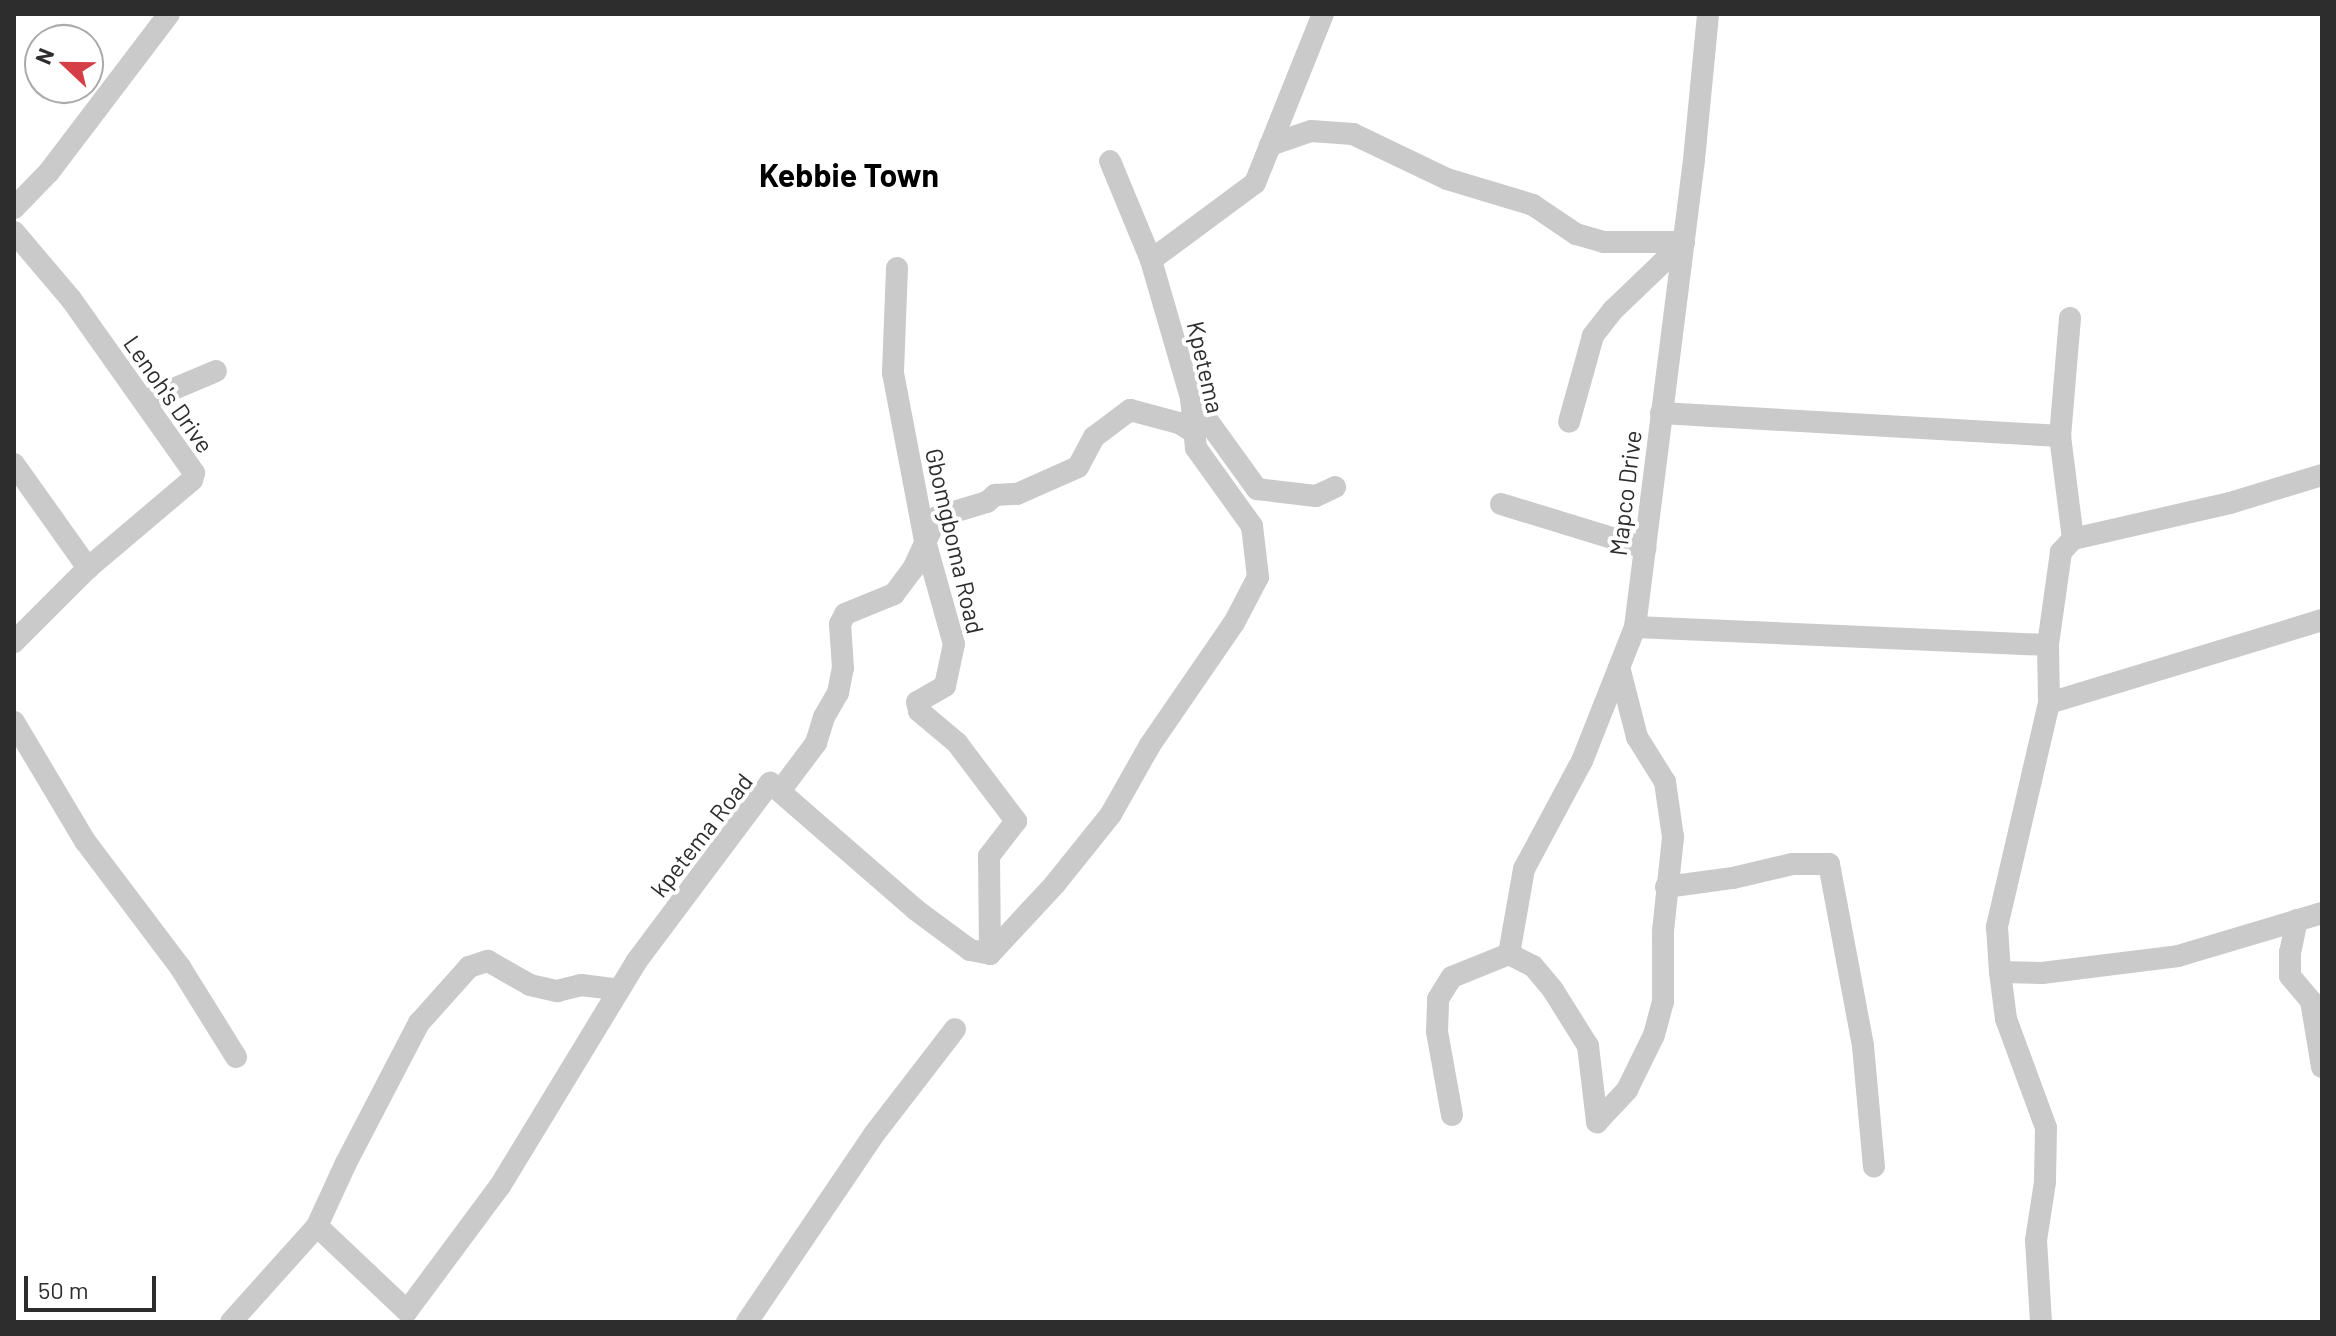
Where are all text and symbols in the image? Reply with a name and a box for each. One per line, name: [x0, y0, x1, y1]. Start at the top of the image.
north arrow: [24, 24, 104, 104]
text: N: [29, 44, 58, 67]
district label: Kebbie Town: [759, 155, 939, 193]
street label: Kpetema: [1181, 318, 1231, 416]
street label: Lenoh's Drive: [118, 330, 220, 458]
street label: Mapco Drive: [1603, 429, 1647, 557]
street label: Gbomgboma Road: [920, 445, 990, 637]
street label: kpetema Road: [644, 767, 758, 903]
scale bar: [28, 1260, 160, 1310]
text: 50 m: [38, 1275, 89, 1304]

